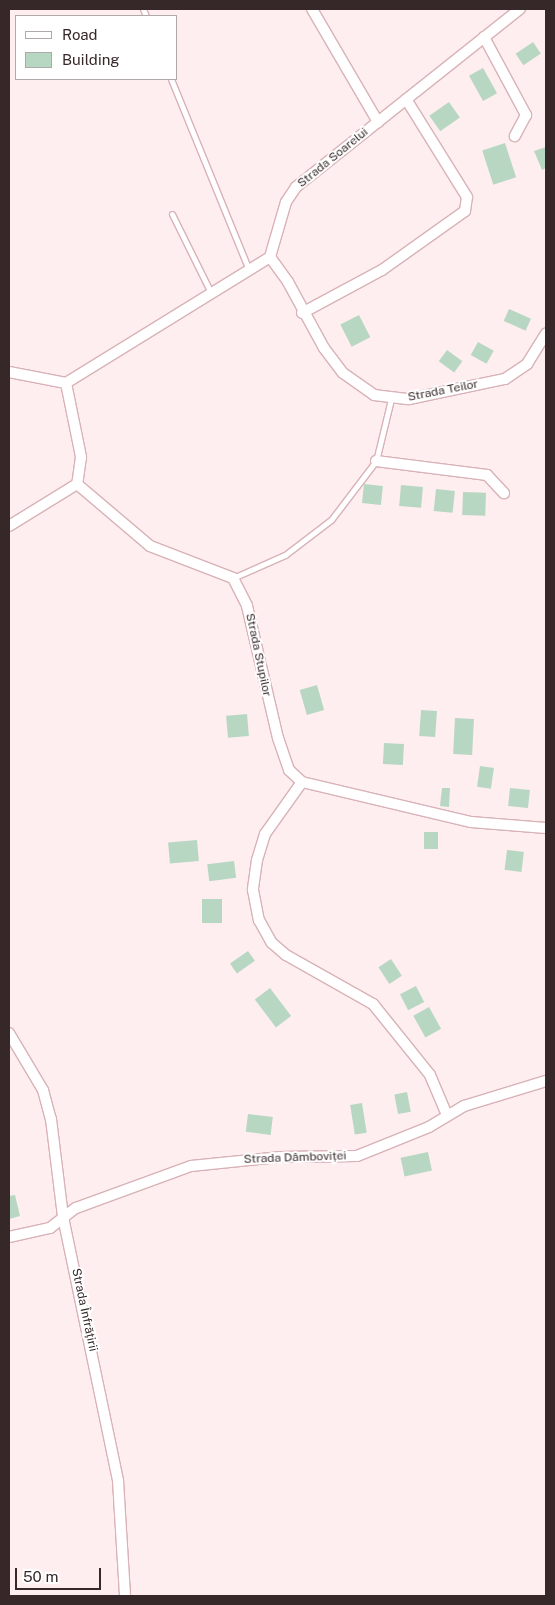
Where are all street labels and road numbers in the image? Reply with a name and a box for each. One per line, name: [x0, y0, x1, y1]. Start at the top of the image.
street label: Strada Soarelui: [295, 125, 371, 191]
street label: Strada Teilor: [407, 377, 479, 405]
street label: Strada Stupilor: [242, 612, 274, 698]
street label: Strada Dâmboviței: [243, 1149, 347, 1167]
street label: Strada Înfrățirii: [68, 1267, 100, 1353]

